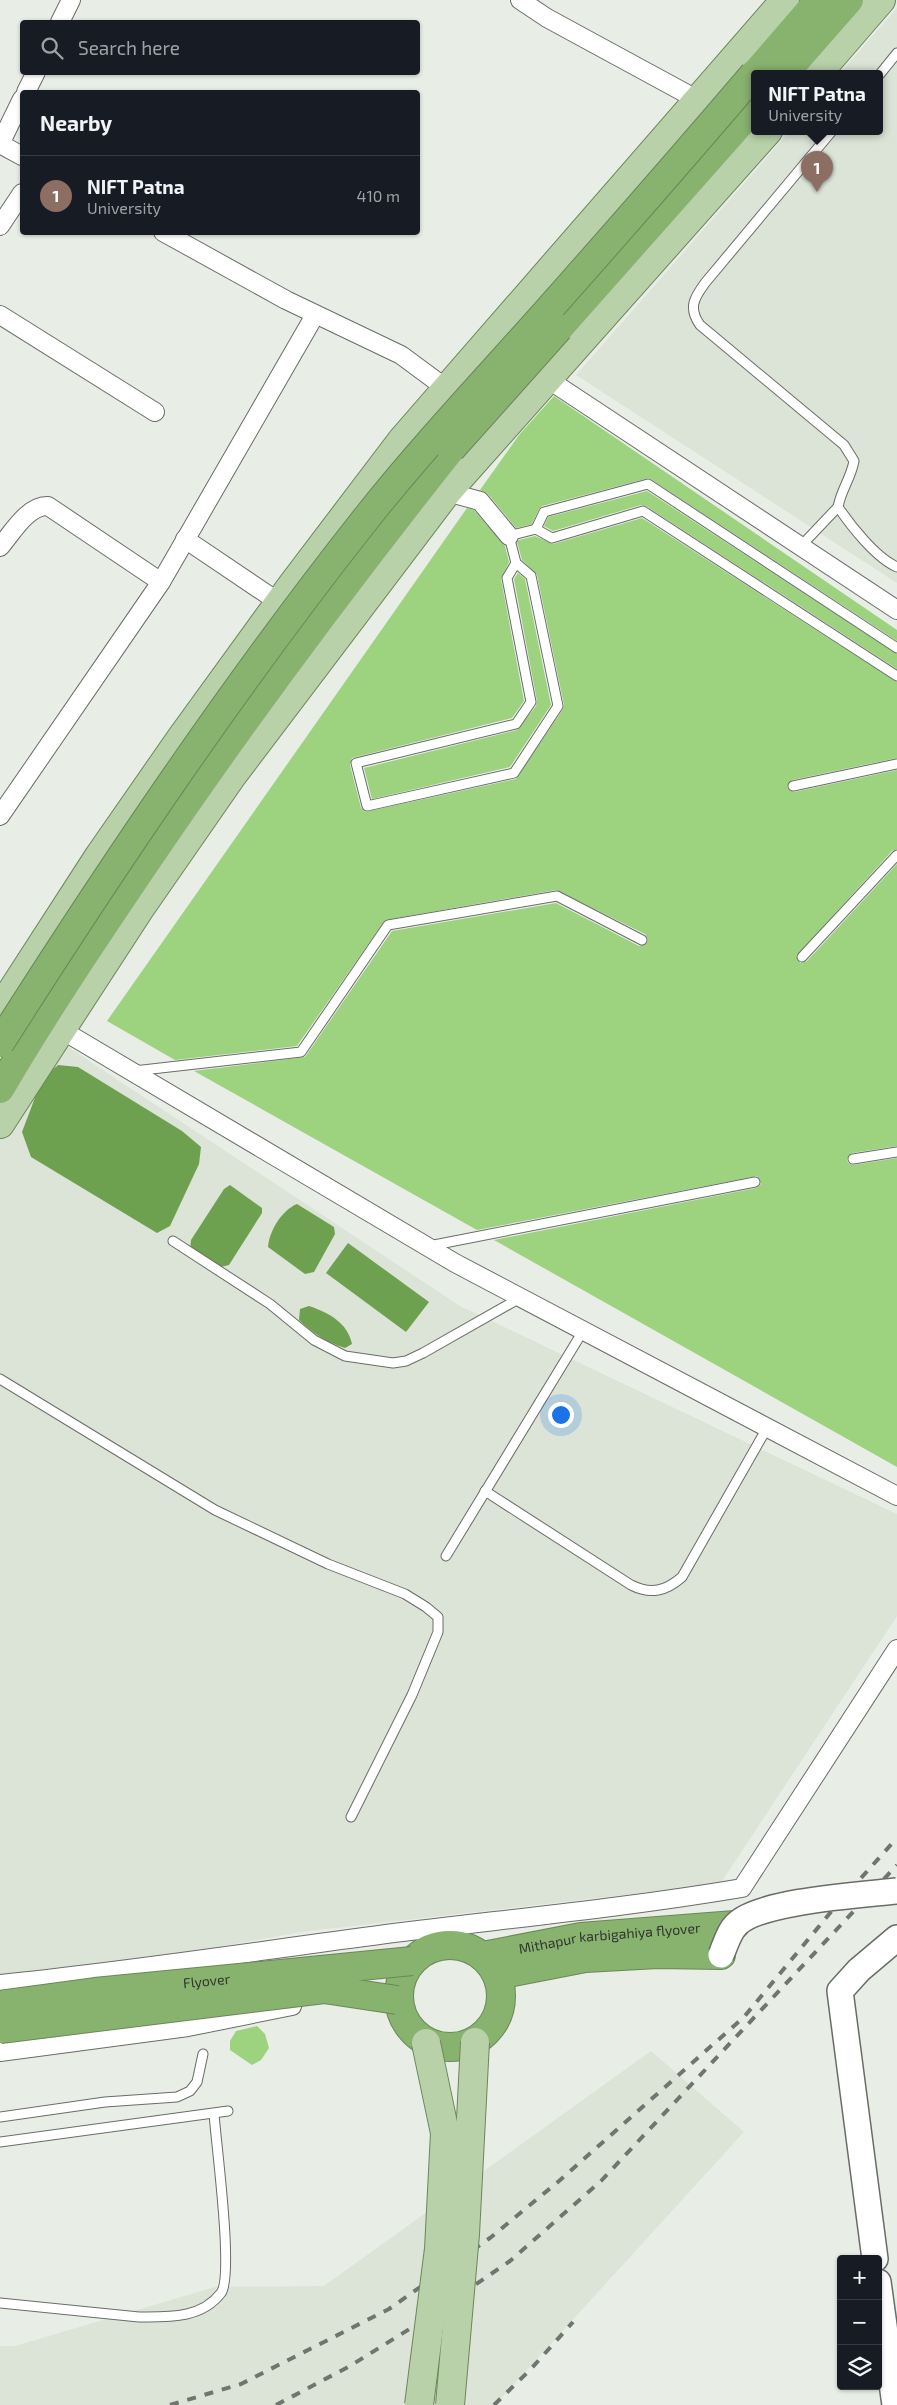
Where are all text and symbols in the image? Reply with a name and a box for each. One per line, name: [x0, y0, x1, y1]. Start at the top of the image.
search box: [20, 20, 420, 75]
icon: search: [38, 34, 66, 62]
text: Search here: [78, 36, 180, 59]
popup: [751, 70, 883, 135]
text: NIFT Patna: [768, 82, 866, 105]
text: University: [768, 105, 842, 124]
text: Nearby: [40, 110, 112, 135]
pin: 1: [801, 151, 833, 192]
text: NIFT Patna: [87, 175, 185, 198]
text: 1: [53, 186, 59, 205]
text: 410 m: [357, 186, 400, 205]
text: University: [87, 198, 161, 217]
your location: [548, 1402, 574, 1428]
street label: Mithapur karbigahiya flyover: [517, 1919, 701, 1957]
street label: Flyover: [182, 1970, 231, 1991]
map controls: [837, 2255, 882, 2390]
button: +: [837, 2255, 882, 2300]
button: −: [837, 2300, 882, 2345]
button: layers: [837, 2345, 882, 2390]

